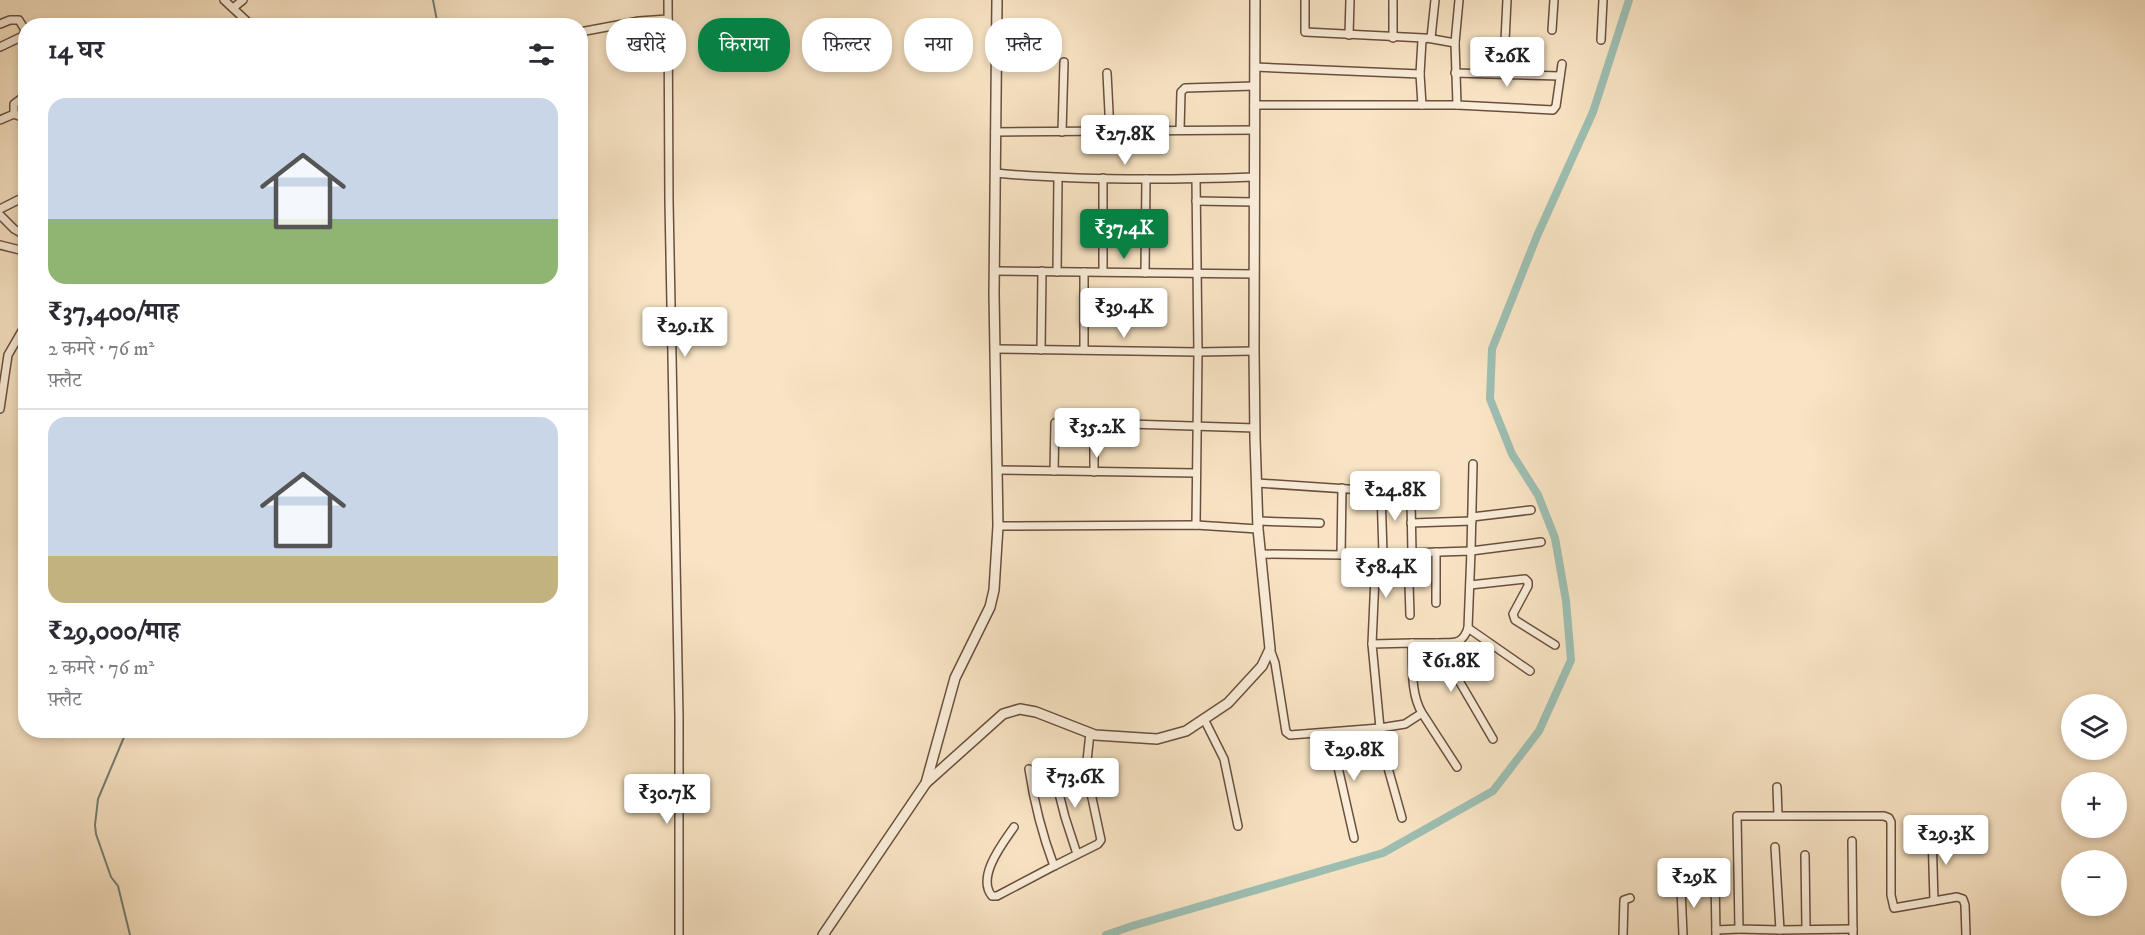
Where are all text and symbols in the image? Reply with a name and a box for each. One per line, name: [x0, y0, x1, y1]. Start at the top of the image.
chip: खरीदें: [606, 18, 686, 72]
chip: किराया: [698, 18, 790, 72]
chip: फ़िल्टर: [802, 18, 892, 72]
chip: नया: [904, 18, 973, 72]
chip: फ़्लैट: [985, 18, 1062, 72]
text: 14 घर: [48, 34, 104, 67]
pin: ₹26K: [1471, 37, 1543, 88]
icon: filters: [525, 38, 558, 71]
text: ₹26K: [1484, 44, 1530, 69]
pin: ₹27.8K: [1076, 115, 1174, 166]
text: ₹27.8K: [1095, 122, 1155, 147]
icon: home: [249, 137, 357, 245]
pin: ₹37.4K: [1075, 209, 1173, 260]
text: ₹37.4K: [1094, 216, 1154, 241]
pin: ₹39.4K: [1075, 288, 1173, 339]
text: ₹39.4K: [1094, 295, 1154, 320]
text: ₹37,400/माह: [48, 296, 179, 329]
pin: ₹29.1K: [636, 307, 734, 358]
text: ₹29.1K: [656, 314, 714, 339]
text: 2 कमरे · 76 m²: [48, 337, 154, 362]
text: फ़्लैट: [48, 369, 81, 394]
pin: ₹35.2K: [1048, 408, 1146, 459]
text: ₹35.2K: [1069, 415, 1125, 440]
icon: home: [249, 456, 357, 564]
pin: ₹24.8K: [1346, 471, 1444, 522]
text: ₹24.8K: [1364, 478, 1426, 503]
pin: ₹58.4K: [1337, 548, 1435, 599]
text: ₹58.4K: [1355, 555, 1417, 580]
text: ₹29,000/माह: [48, 615, 180, 648]
pin: ₹61.8K: [1402, 642, 1500, 693]
text: ₹61.8K: [1422, 649, 1480, 674]
text: 2 कमरे · 76 m²: [48, 656, 154, 681]
text: फ़्लैट: [48, 688, 81, 713]
map controls: [2061, 694, 2127, 916]
button: layers: [2061, 694, 2127, 760]
pin: ₹29.8K: [1305, 731, 1403, 782]
text: ₹29.8K: [1324, 738, 1384, 763]
pin: ₹73.6K: [1026, 758, 1124, 809]
text: ₹73.6K: [1046, 765, 1104, 790]
button: +: [2061, 772, 2127, 838]
pin: ₹30.7K: [618, 774, 716, 825]
text: ₹30.7K: [638, 781, 696, 806]
pin: ₹29.3K: [1897, 815, 1995, 866]
text: ₹29.3K: [1917, 822, 1975, 847]
button: −: [2061, 850, 2127, 916]
pin: ₹29K: [1658, 858, 1730, 909]
text: ₹29K: [1671, 865, 1717, 890]

